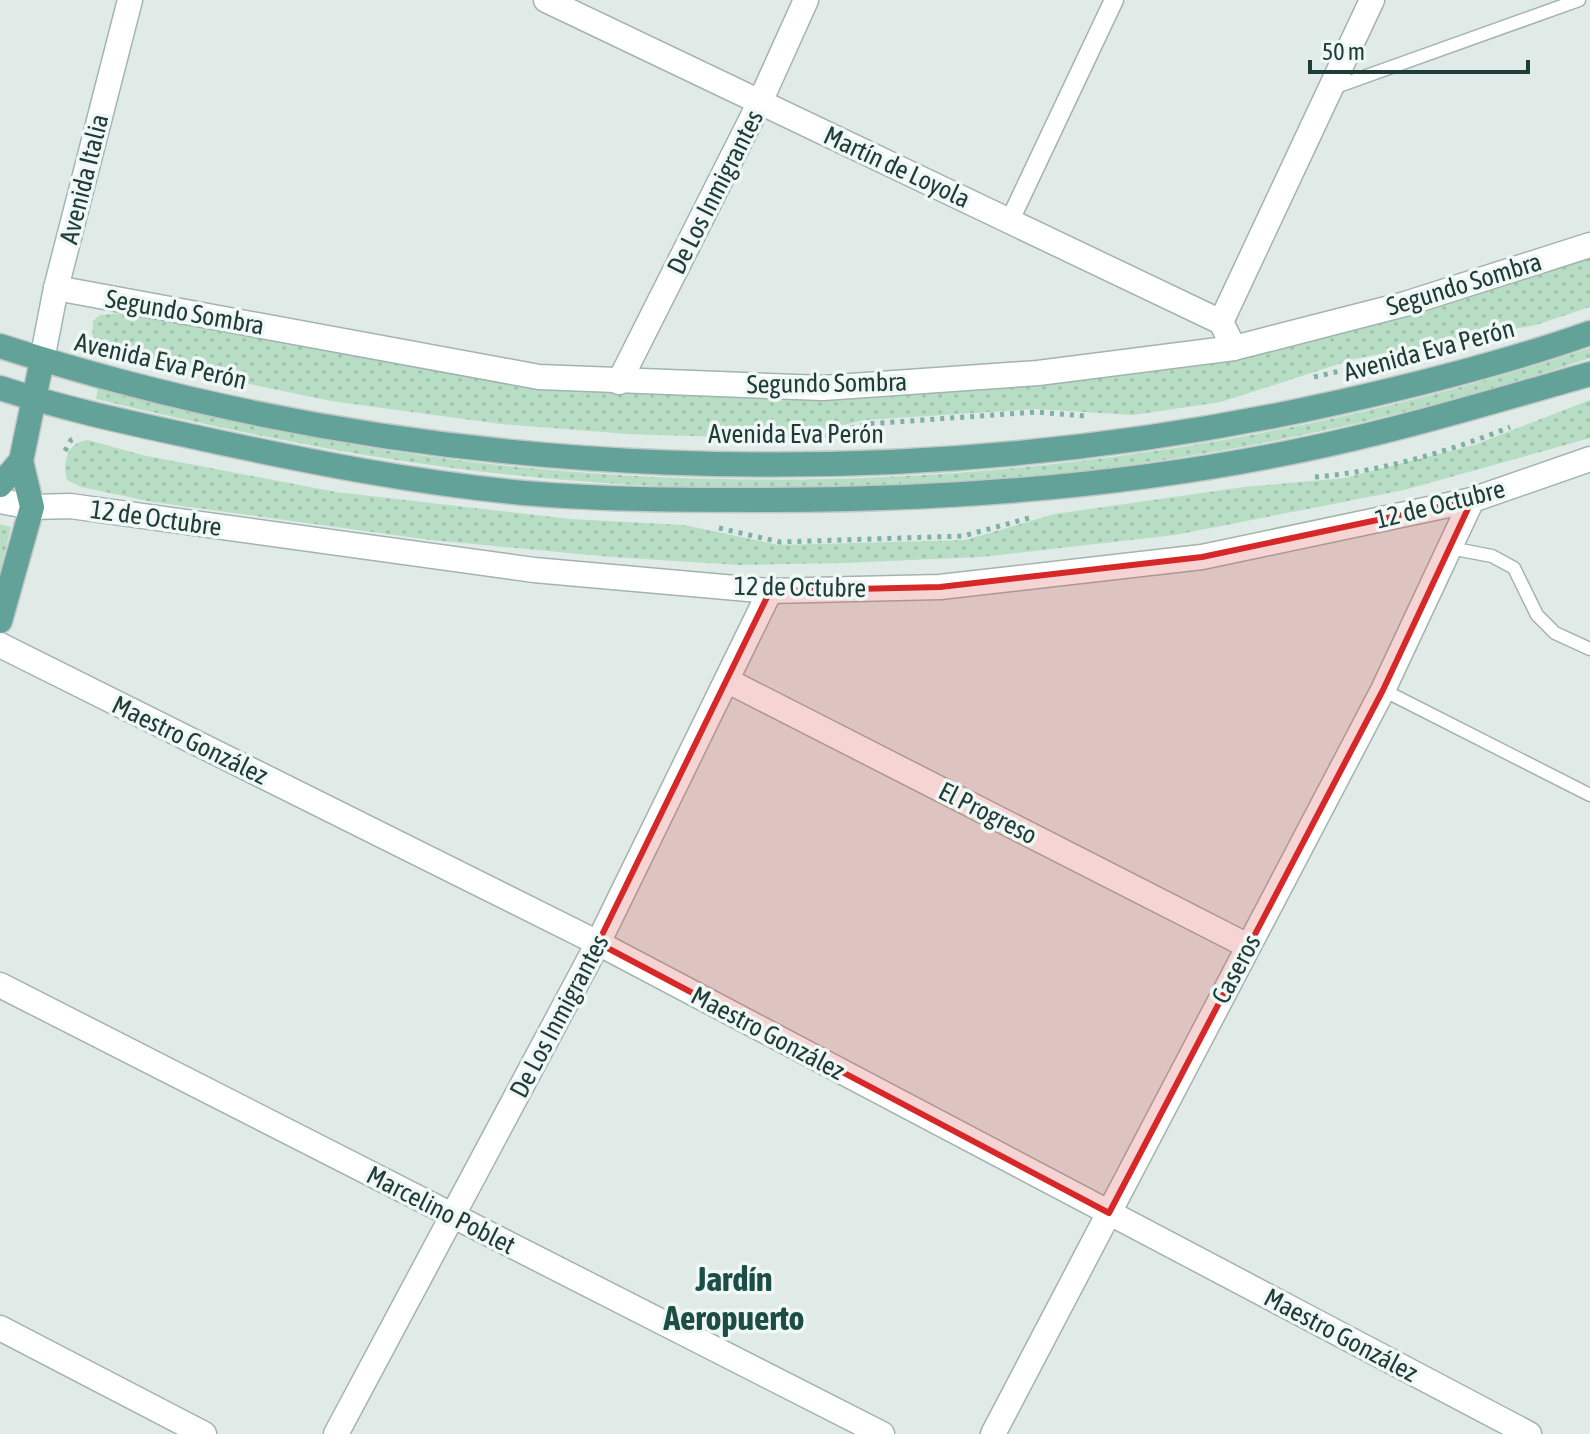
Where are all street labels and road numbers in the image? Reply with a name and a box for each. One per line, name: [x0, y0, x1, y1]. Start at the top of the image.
street label: De Los Inmigrantes: [661, 105, 769, 279]
street label: Avenida Italia: [53, 111, 115, 247]
street label: Martín de Loyola: [819, 120, 975, 214]
street label: Segundo Sombra: [1383, 246, 1545, 322]
street label: Segundo Sombra: [103, 283, 267, 341]
street label: Avenida Eva Perón: [1340, 313, 1518, 387]
street label: Avenida Eva Perón: [72, 327, 250, 395]
street label: Segundo Sombra: [746, 367, 908, 399]
street label: Avenida Eva Perón: [708, 419, 884, 449]
street label: 12 de Octubre: [1372, 473, 1508, 535]
street label: 12 de Octubre: [88, 494, 224, 542]
street label: 12 de Octubre: [734, 571, 866, 603]
street label: Maestro González: [107, 689, 273, 791]
street label: El Progreso: [934, 776, 1042, 850]
street label: De Los Inmigrantes: [503, 929, 615, 1103]
street label: Caseros: [1205, 929, 1267, 1009]
street label: Maestro González: [686, 980, 850, 1086]
street label: Marcelino Poblet: [362, 1160, 520, 1260]
street label: Maestro González: [1259, 1282, 1423, 1388]

